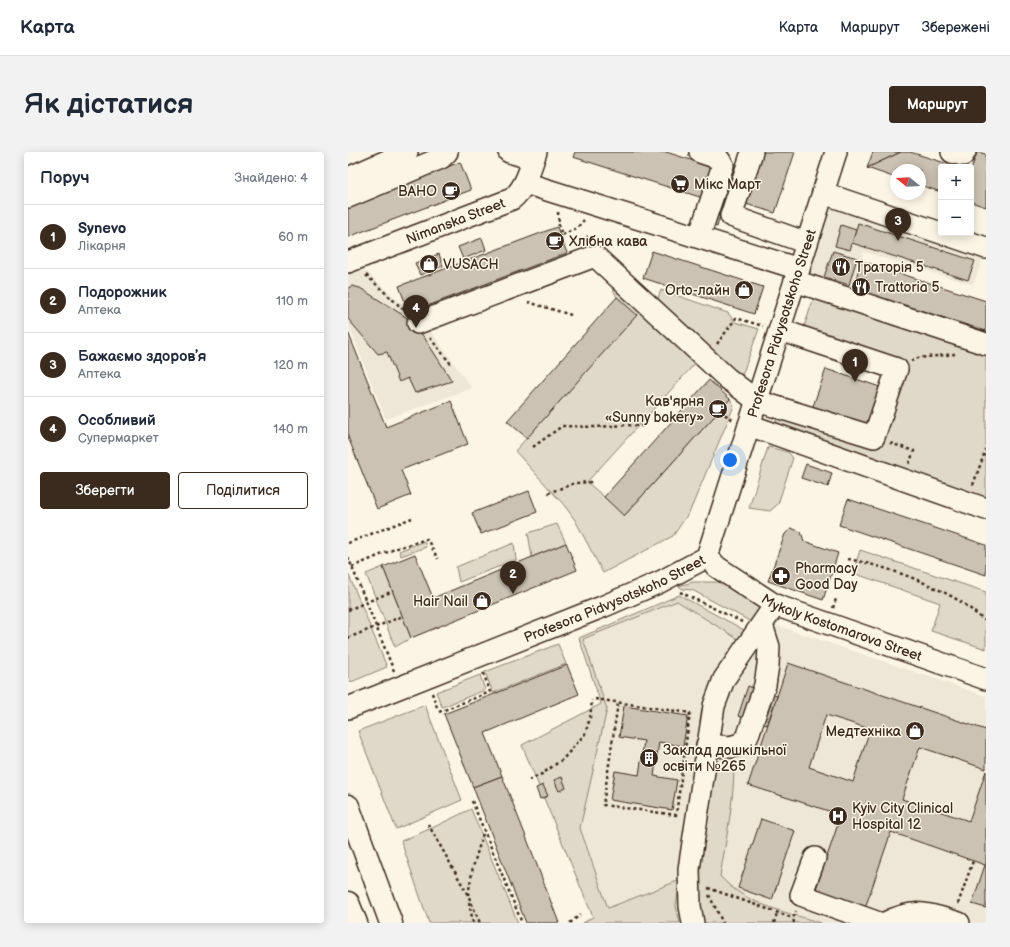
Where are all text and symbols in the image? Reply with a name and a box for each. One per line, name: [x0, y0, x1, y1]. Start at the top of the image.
text: Карта: [20, 16, 74, 39]
text: Карта: [779, 19, 818, 36]
text: Маршрут: [840, 19, 900, 36]
text: Збережені: [922, 19, 990, 36]
button: Маршрут: [889, 86, 986, 123]
text: Як дістатися: [24, 88, 193, 121]
north arrow: [890, 164, 926, 200]
map controls: [938, 164, 974, 236]
button: +: [938, 164, 974, 200]
text: Поруч: [40, 168, 90, 188]
text: Знайдено: 4: [235, 170, 308, 186]
supermarket icon: Мікс Март: [669, 173, 691, 195]
place label: Мікс Март: [694, 176, 762, 193]
cafe icon: BAHO: [440, 180, 462, 202]
place label: BAHO: [398, 183, 437, 200]
street label: Nimanska Street: [403, 194, 508, 247]
button: −: [938, 200, 974, 236]
pin: 3: [885, 208, 911, 241]
text: Synevo: [78, 219, 126, 238]
street label: Profesora Pidvysotskoho Street: [744, 226, 820, 420]
text: 1: [50, 229, 56, 245]
text: 60 m: [278, 229, 308, 245]
cafe icon: Хлібна кава: [544, 230, 566, 252]
place label: Хлібна кава: [569, 233, 648, 250]
text: Лікарня: [78, 238, 126, 254]
shop icon: VUSACH: [418, 253, 440, 275]
place label: VUSACH: [443, 256, 499, 273]
restaurant icon: Траторія 5: [830, 256, 852, 278]
place label: Траторія 5: [855, 259, 924, 276]
restaurant icon: Trattoria 5: [850, 276, 872, 298]
shop icon: Orto-лайн: [733, 279, 755, 301]
place label: Trattoria 5: [875, 279, 940, 296]
place label: Orto-лайн: [665, 282, 730, 299]
text: Подорожник: [78, 283, 167, 302]
text: 2: [49, 293, 57, 309]
text: 110 m: [276, 293, 308, 309]
pin: 4: [403, 295, 429, 328]
text: Аптека: [78, 302, 121, 318]
text: Бажаємо здоровʼя: [78, 347, 207, 366]
pin: 1: [842, 349, 868, 382]
text: 3: [49, 357, 57, 373]
text: 120 m: [273, 357, 308, 373]
text: Аптека: [78, 366, 121, 382]
place label: Кав'ярня «Sunny bakery»: [605, 393, 704, 426]
cafe icon: Кав'ярня «Sunny bakery»: [707, 398, 729, 420]
text: Особливий: [78, 411, 156, 430]
text: 4: [49, 421, 57, 437]
text: 140 m: [273, 421, 308, 437]
text: Супермаркет: [78, 430, 159, 446]
your location: [720, 450, 740, 470]
button: Зберегти: [40, 472, 170, 509]
button: Поділитися: [178, 472, 308, 509]
street label: Profesora Pidvysotskoho Street: [521, 551, 709, 646]
place label: Pharmacy Good Day: [795, 560, 858, 593]
pin: 2: [500, 561, 526, 594]
pharmacy icon: Pharmacy Good Day: [770, 565, 792, 587]
shop icon: Hair Nail: [471, 590, 493, 612]
street label: Mykoly Kostomarova Street: [758, 590, 925, 665]
place label: Hair Nail: [413, 593, 468, 610]
shop icon: Медтехніка: [904, 720, 926, 742]
place label: Медтехніка: [825, 723, 902, 740]
place label: Заклад дошкільної освіти №265: [663, 742, 787, 775]
building icon: Заклад дошкільної освіти №265: [638, 747, 660, 769]
place label: Kyiv City Clinical Hospital 12: [852, 800, 953, 833]
hospital icon: Kyiv City Clinical Hospital 12: [827, 805, 849, 827]

